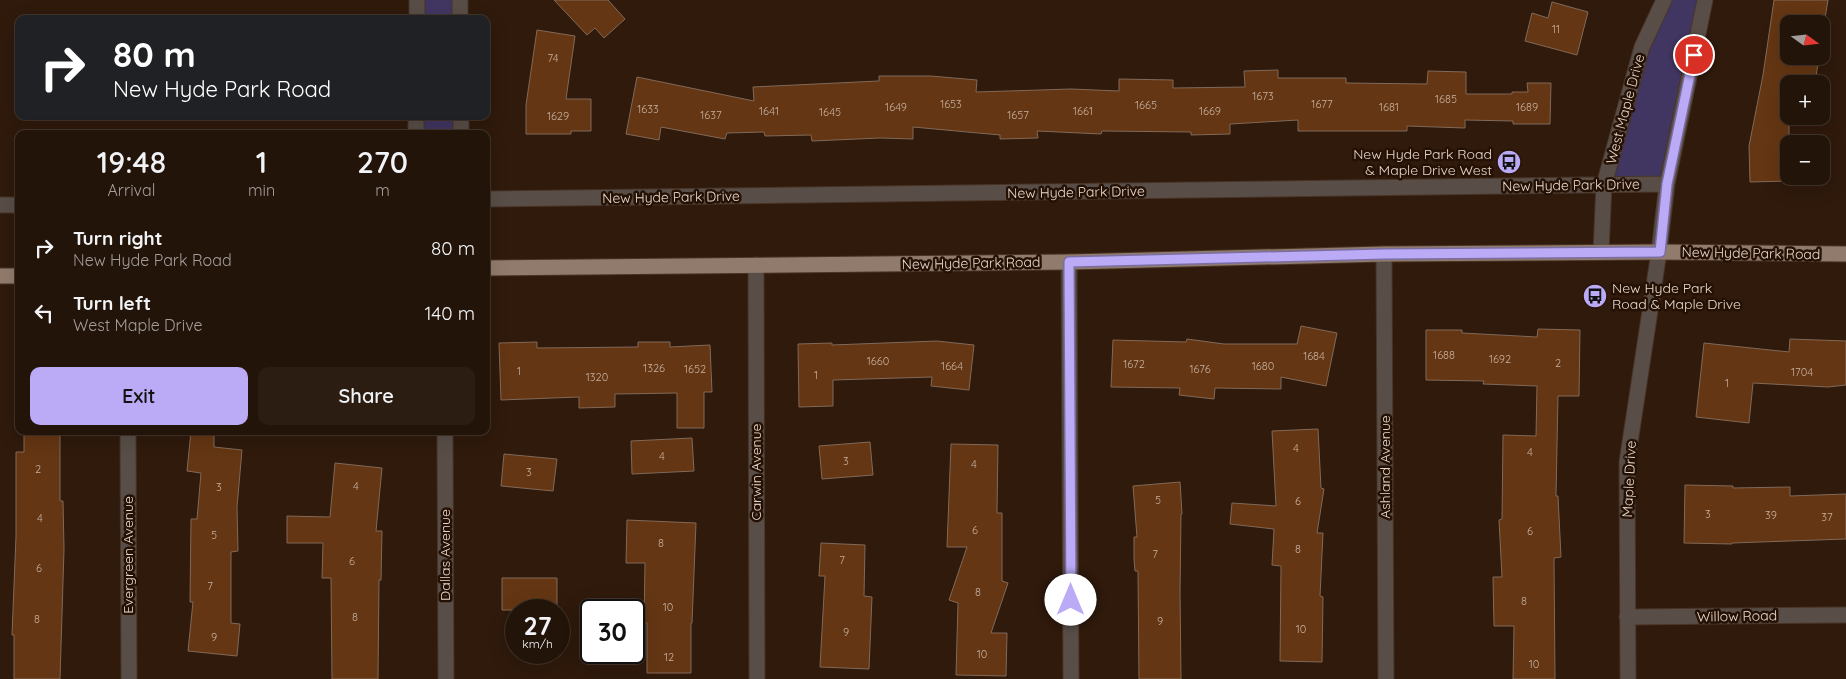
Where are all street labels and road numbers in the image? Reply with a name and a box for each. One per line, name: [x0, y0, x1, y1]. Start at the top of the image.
street label: West Maple Drive: [1602, 52, 1648, 166]
street label: New Hyde Park Drive: [1502, 175, 1640, 195]
street label: New Hyde Park Drive: [1007, 182, 1145, 202]
street label: New Hyde Park Drive: [602, 187, 740, 207]
street label: New Hyde Park Road: [1681, 243, 1821, 263]
street label: New Hyde Park Road: [901, 253, 1041, 273]
street label: Ashland Avenue: [1376, 415, 1394, 519]
street label: Carwin Avenue: [747, 423, 765, 521]
street label: Maple Drive: [1618, 440, 1640, 518]
street label: Evergreen Avenue: [119, 496, 137, 614]
street label: Dallas Avenue: [436, 509, 454, 601]
street label: Willow Road: [1697, 606, 1777, 626]

